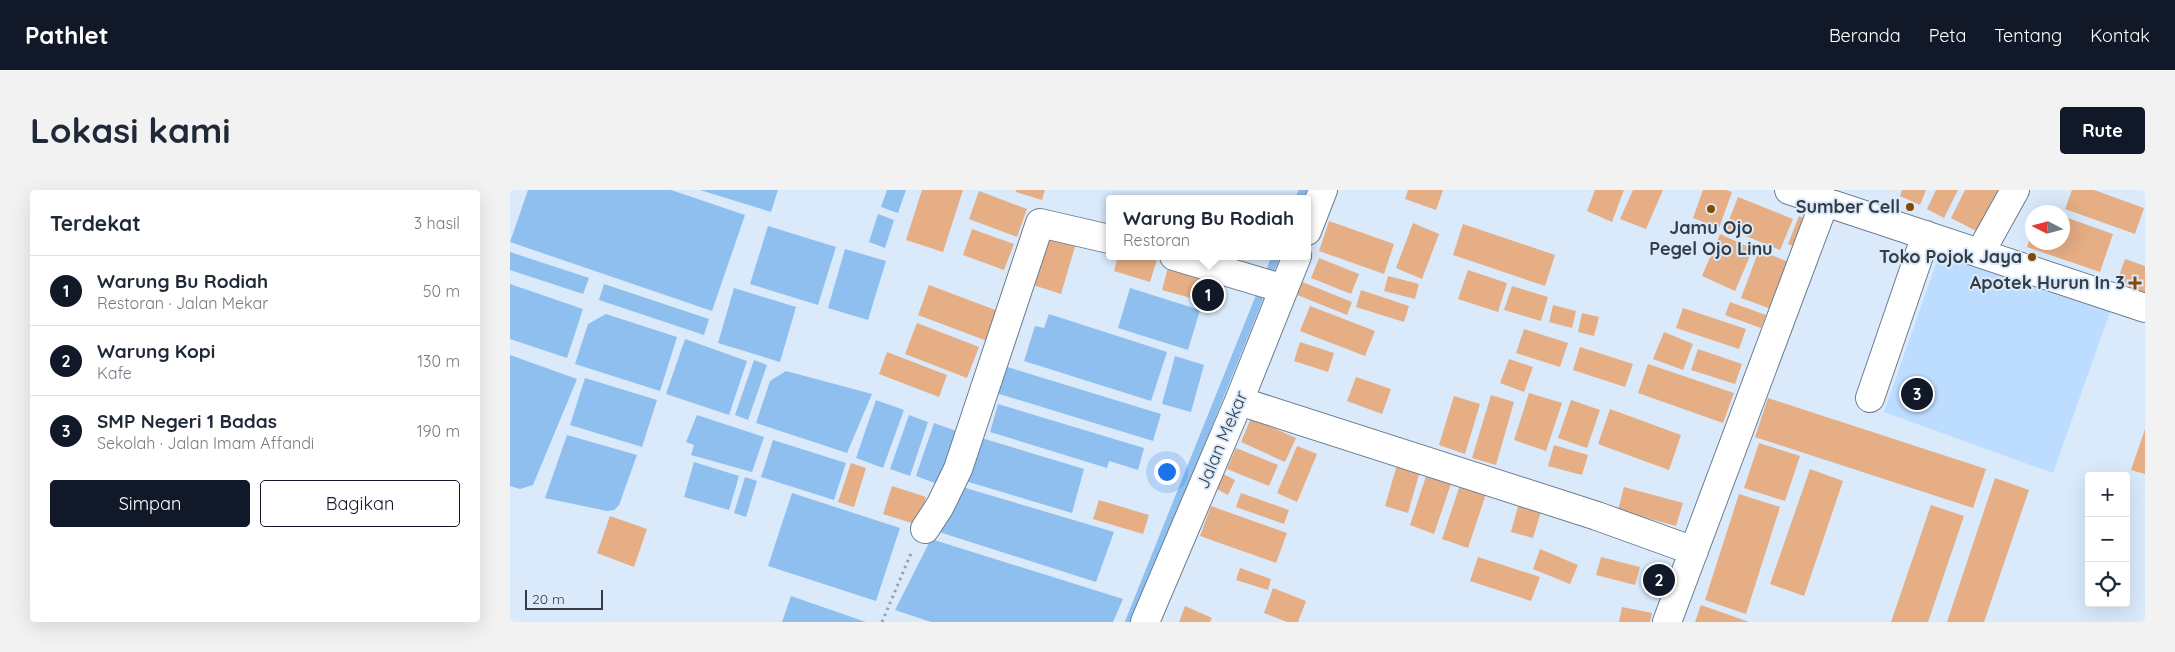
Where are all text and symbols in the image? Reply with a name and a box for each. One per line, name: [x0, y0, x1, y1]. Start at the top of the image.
text: Pathlet: [25, 20, 109, 50]
text: Beranda: [1829, 24, 1901, 47]
text: Peta: [1929, 24, 1966, 47]
text: Tentang: [1994, 24, 2062, 47]
text: Kontak: [2090, 24, 2150, 47]
button: Rute: [2060, 107, 2145, 154]
text: Lokasi kami: [30, 108, 230, 152]
popup: [1106, 195, 1311, 260]
place label: Sumber Cell: [1796, 195, 1900, 218]
marker: Sumber Cell: [1904, 201, 1916, 213]
marker: Jamu Ojo Pegel Ojo Linu: [1705, 203, 1717, 215]
north arrow: [2025, 205, 2070, 250]
text: Warung Bu Rodiah: [1123, 206, 1294, 230]
text: Terdekat: [50, 210, 141, 236]
text: 3 hasil: [414, 213, 460, 233]
place label: Jamu Ojo Pegel Ojo Linu: [1649, 216, 1773, 260]
text: Restoran: [1123, 230, 1190, 250]
place label: Toko Pojok Jaya: [1879, 245, 2022, 268]
marker: Toko Pojok Jaya: [2026, 251, 2038, 263]
text: Warung Bu Rodiah: [97, 269, 268, 293]
place label: Apotek Hurun In 3: [1970, 271, 2125, 294]
pin: 1: [1192, 276, 1224, 314]
marker: Apotek Hurun In 3: [2129, 277, 2141, 289]
text: 1: [63, 281, 69, 301]
text: 50 m: [423, 281, 460, 301]
text: Restoran · Jalan Mekar: [97, 293, 268, 313]
text: Warung Kopi: [97, 339, 215, 363]
text: 2: [61, 351, 71, 371]
text: 130 m: [417, 351, 460, 371]
text: Kafe: [97, 363, 132, 383]
pin: 3: [1901, 375, 1933, 413]
street label: Jalan Mekar: [1191, 387, 1252, 492]
text: SMP Negeri 1 Badas: [97, 409, 277, 433]
text: 3: [62, 421, 70, 441]
text: 190 m: [417, 421, 460, 441]
text: Sekolah · Jalan Imam Affandi: [97, 433, 314, 453]
your location: [1154, 459, 1180, 485]
map controls: [2085, 472, 2130, 607]
button: +: [2085, 472, 2130, 517]
button: Simpan: [50, 480, 250, 527]
button: Bagikan: [260, 480, 460, 527]
button: −: [2085, 517, 2130, 562]
pin: 2: [1643, 561, 1675, 599]
button: locate: [2085, 562, 2130, 607]
scale bar: [525, 587, 602, 610]
text: 20 m: [532, 590, 565, 608]

